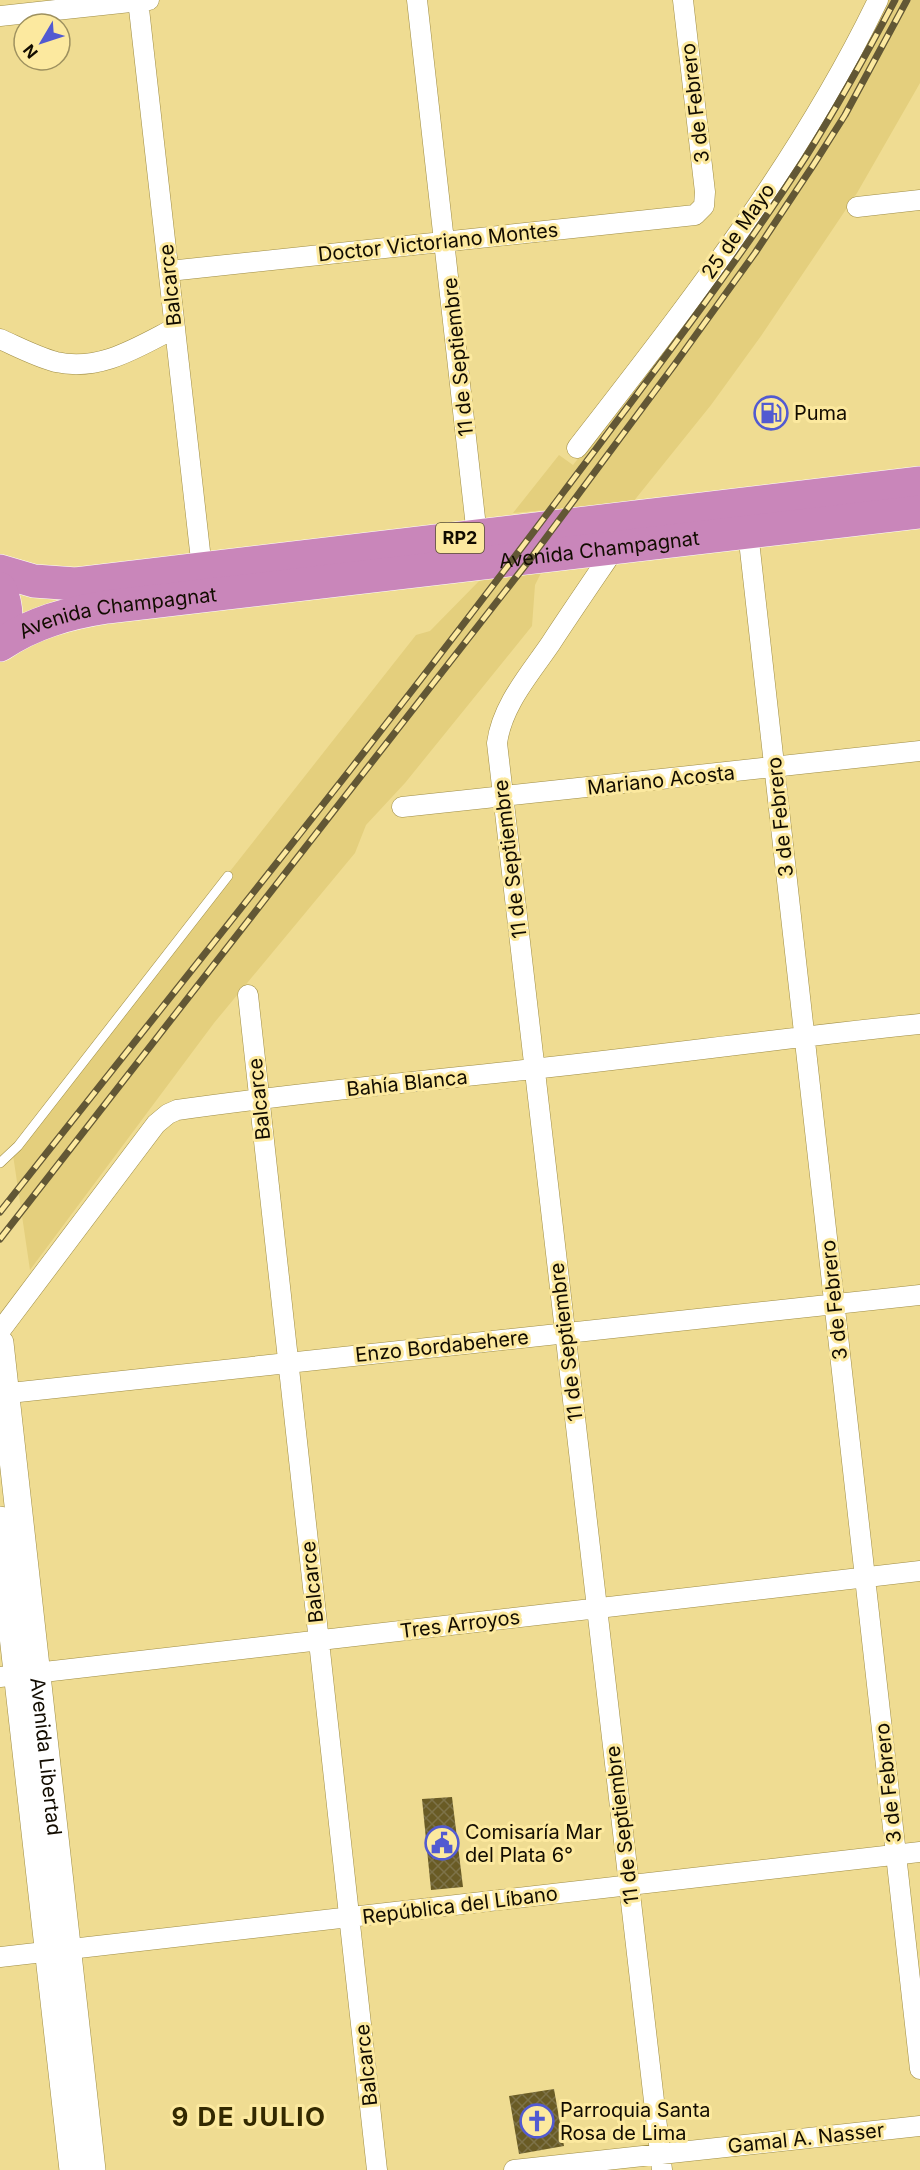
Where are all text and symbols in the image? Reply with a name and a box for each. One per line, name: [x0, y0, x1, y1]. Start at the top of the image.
north arrow: [12, 12, 72, 72]
text: N: [19, 40, 42, 62]
street label: 3 de Febrero: [676, 42, 714, 164]
street label: 25 de Mayo: [696, 179, 780, 283]
street label: Doctor Victoriano Montes: [317, 217, 559, 267]
street label: Balcarce: [154, 243, 186, 327]
street label: 11 de Septiembre: [438, 276, 478, 438]
fuel station icon: Puma: [753, 395, 789, 431]
place label: Puma: [794, 401, 847, 425]
road number: RP2: [436, 523, 484, 553]
street label: Avenida Champagnat: [498, 526, 701, 573]
street label: Avenida Champagnat: [15, 582, 218, 644]
street label: 3 de Febrero: [762, 756, 798, 878]
street label: Mariano Acosta: [586, 760, 736, 800]
street label: 11 de Septiembre: [488, 778, 532, 940]
street label: Balcarce: [243, 1057, 275, 1141]
street label: Bahía Blanca: [345, 1065, 469, 1101]
street label: 3 de Febrero: [816, 1239, 852, 1361]
street label: 11 de Septiembre: [544, 1261, 588, 1423]
street label: Enzo Bordabehere: [354, 1325, 530, 1367]
street label: Balcarce: [296, 1540, 328, 1624]
street label: Tres Arroyos: [399, 1605, 521, 1643]
street label: Avenida Libertad: [25, 1676, 67, 1837]
street label: 3 de Febrero: [870, 1722, 906, 1844]
street label: 11 de Septiembre: [600, 1744, 644, 1906]
place label: Comisaría Mar del Plata 6°: [465, 1820, 603, 1867]
public building icon: Comisaría Mar del Plata 6°: [424, 1825, 460, 1861]
street label: República del Líbano: [361, 1881, 559, 1929]
street label: Balcarce: [350, 2023, 382, 2107]
place label: Parroquia Santa Rosa de Lima: [560, 2098, 711, 2145]
district label: 9 DE JULIO: [171, 2101, 327, 2132]
church icon: Parroquia Santa Rosa de Lima: [519, 2103, 555, 2139]
street label: Gamal A. Nasser: [727, 2118, 886, 2158]

